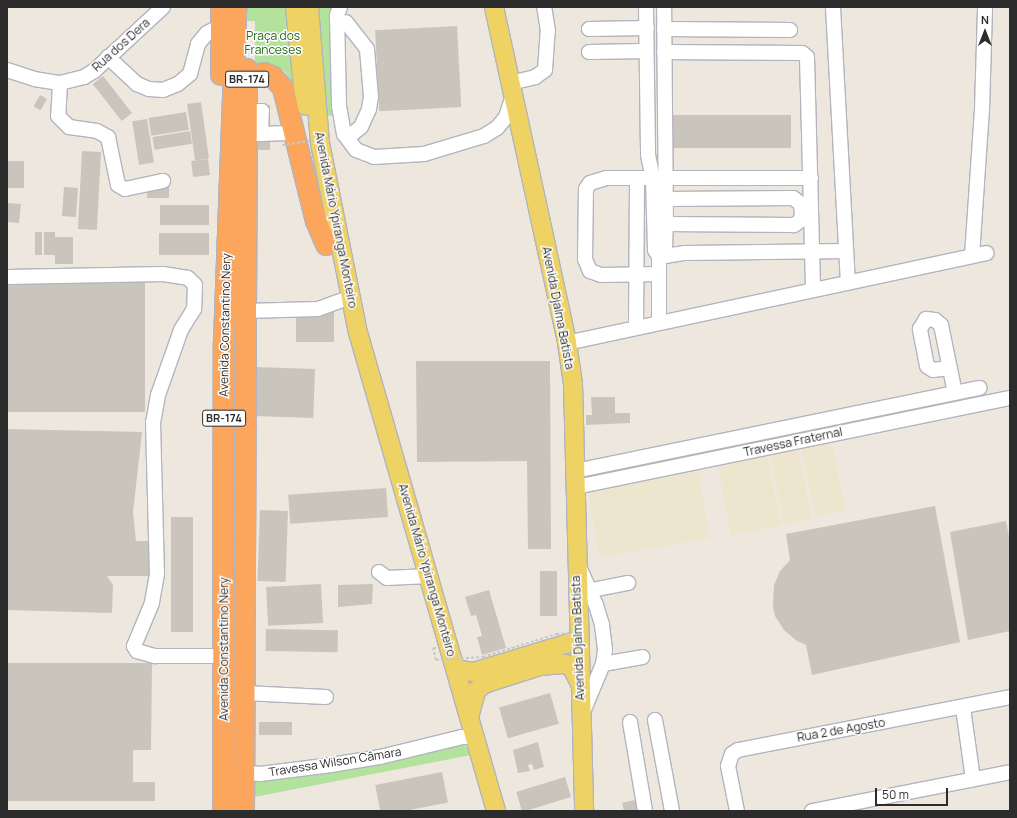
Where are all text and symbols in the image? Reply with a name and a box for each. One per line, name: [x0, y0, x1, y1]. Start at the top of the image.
north arrow: [965, 12, 1005, 52]
text: N: [981, 12, 989, 27]
street label: Rua dos Dera: [89, 15, 153, 75]
park label: Praça dos Franceses: [245, 29, 301, 57]
road number: BR-174: [225, 70, 269, 88]
street label: Avenida Mário Ypiranga Monteiro: [312, 131, 360, 309]
street label: Avenida Djalma Batista: [539, 245, 577, 371]
street label: Avenida Constantino Nery: [217, 253, 233, 397]
road number: BR-174: [202, 409, 246, 427]
street label: Travessa Fraternal: [742, 424, 844, 460]
street label: Avenida Mário Ypiranga Monteiro: [395, 482, 459, 658]
street label: Avenida Djalma Batista: [569, 575, 587, 701]
street label: Avenida Constantino Nery: [217, 577, 231, 721]
street label: Rua 2 de Agosto: [796, 715, 886, 745]
street label: Travessa Wilson Câmara: [268, 744, 402, 780]
scale bar: [877, 780, 950, 806]
text: 50 m: [882, 786, 909, 803]

